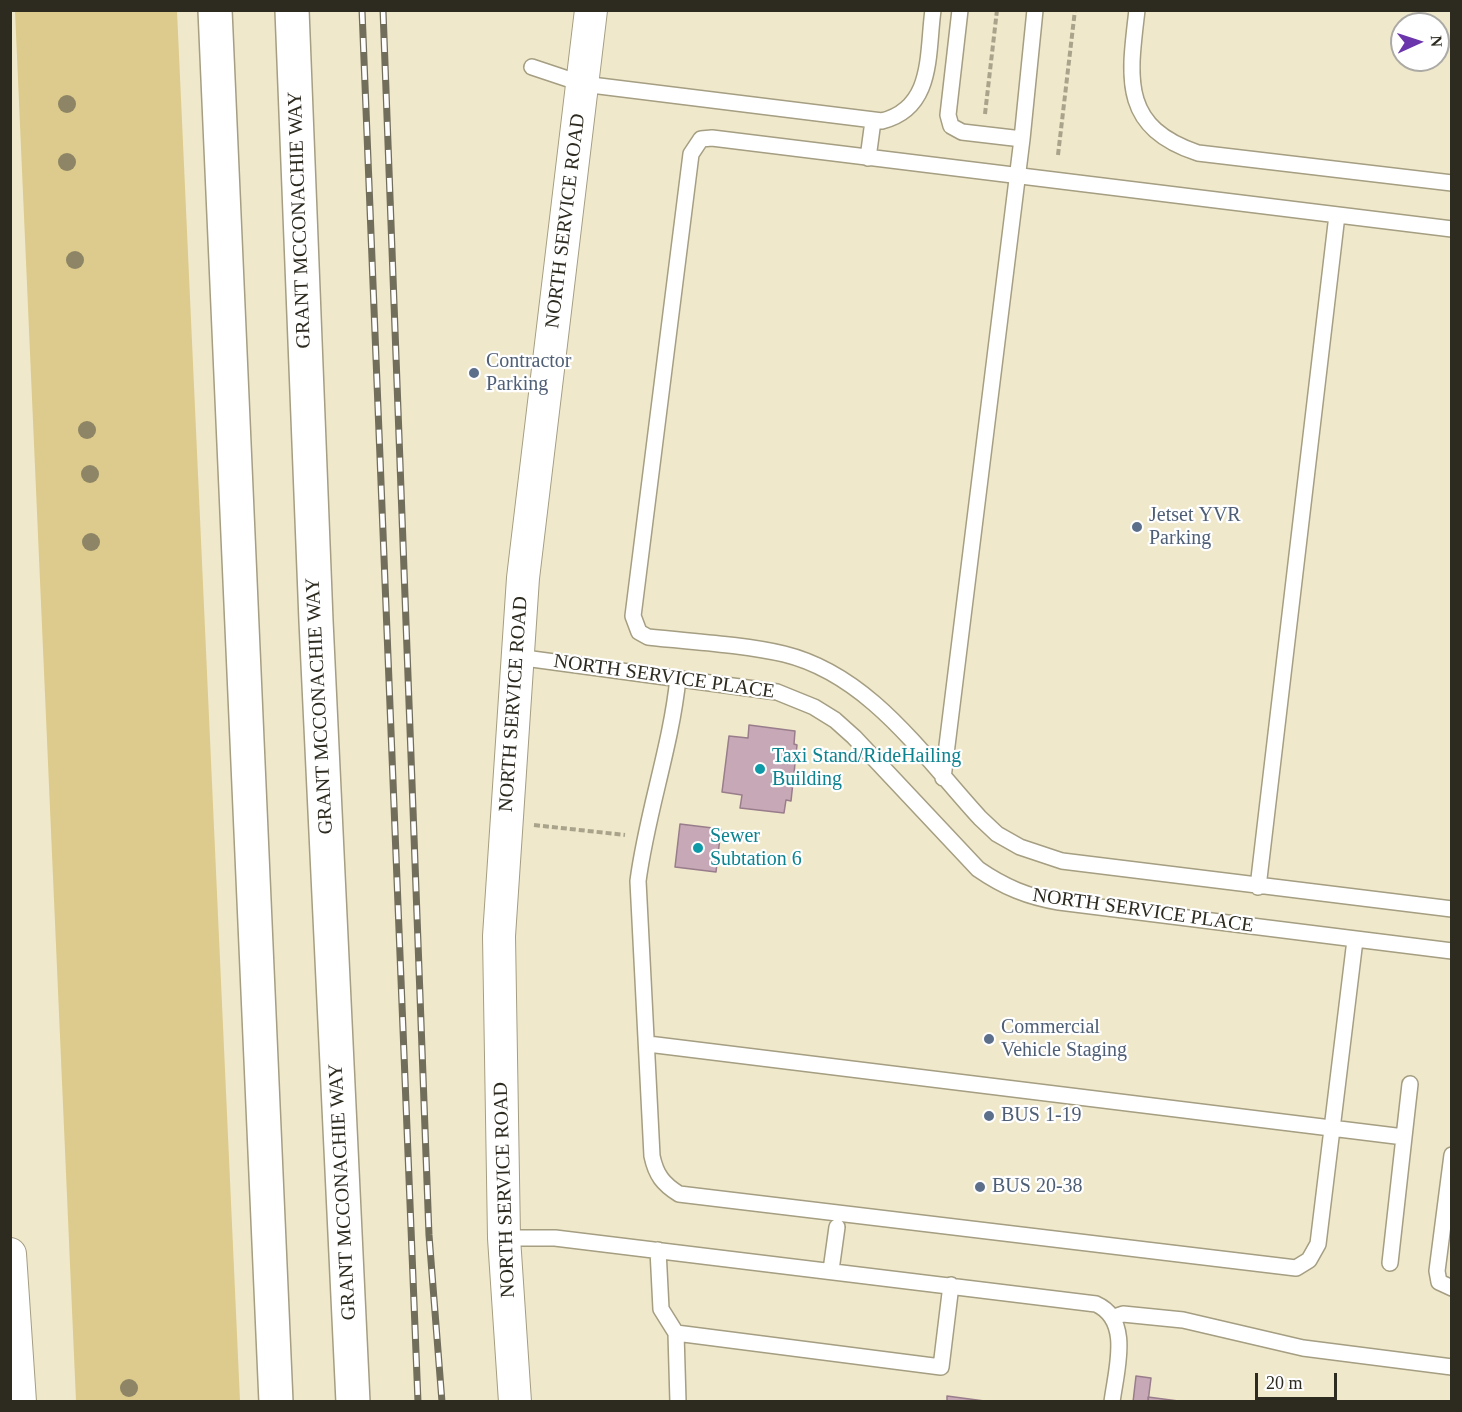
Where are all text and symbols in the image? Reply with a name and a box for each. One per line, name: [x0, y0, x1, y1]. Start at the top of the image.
north arrow: [1390, 12, 1450, 72]
text: N: [1428, 35, 1445, 47]
street label: GRANT MCCONACHIE WAY: [284, 91, 316, 349]
street label: NORTH SERVICE ROAD: [541, 112, 591, 330]
place label: Contractor Parking: [486, 350, 572, 397]
marker: Contractor Parking: [467, 366, 481, 380]
place label: Jetset YVR Parking: [1149, 504, 1241, 551]
marker: Jetset YVR Parking: [1130, 520, 1144, 534]
street label: GRANT MCCONACHIE WAY: [301, 577, 339, 835]
street label: NORTH SERVICE ROAD: [494, 595, 534, 813]
street label: NORTH SERVICE PLACE: [552, 650, 776, 704]
place label: Taxi Stand/RideHailing Building: [772, 745, 961, 792]
marker: Taxi Stand/RideHailing Building: [753, 762, 767, 776]
place label: Sewer Subtation 6: [710, 825, 802, 872]
marker: Sewer Subtation 6: [691, 841, 705, 855]
street label: NORTH SERVICE PLACE: [1031, 884, 1255, 938]
place label: Commercial Vehicle Staging: [1001, 1016, 1127, 1063]
marker: Commercial Vehicle Staging: [982, 1032, 996, 1046]
street label: GRANT MCCONACHIE WAY: [324, 1063, 362, 1321]
street label: NORTH SERVICE ROAD: [489, 1082, 521, 1298]
place label: BUS 1-19: [1001, 1104, 1082, 1128]
marker: BUS 1-19: [982, 1109, 996, 1123]
place label: BUS 20-38: [992, 1175, 1083, 1199]
marker: BUS 20-38: [973, 1180, 987, 1194]
scale bar: [1258, 1361, 1340, 1399]
text: 20 m: [1266, 1373, 1303, 1393]

